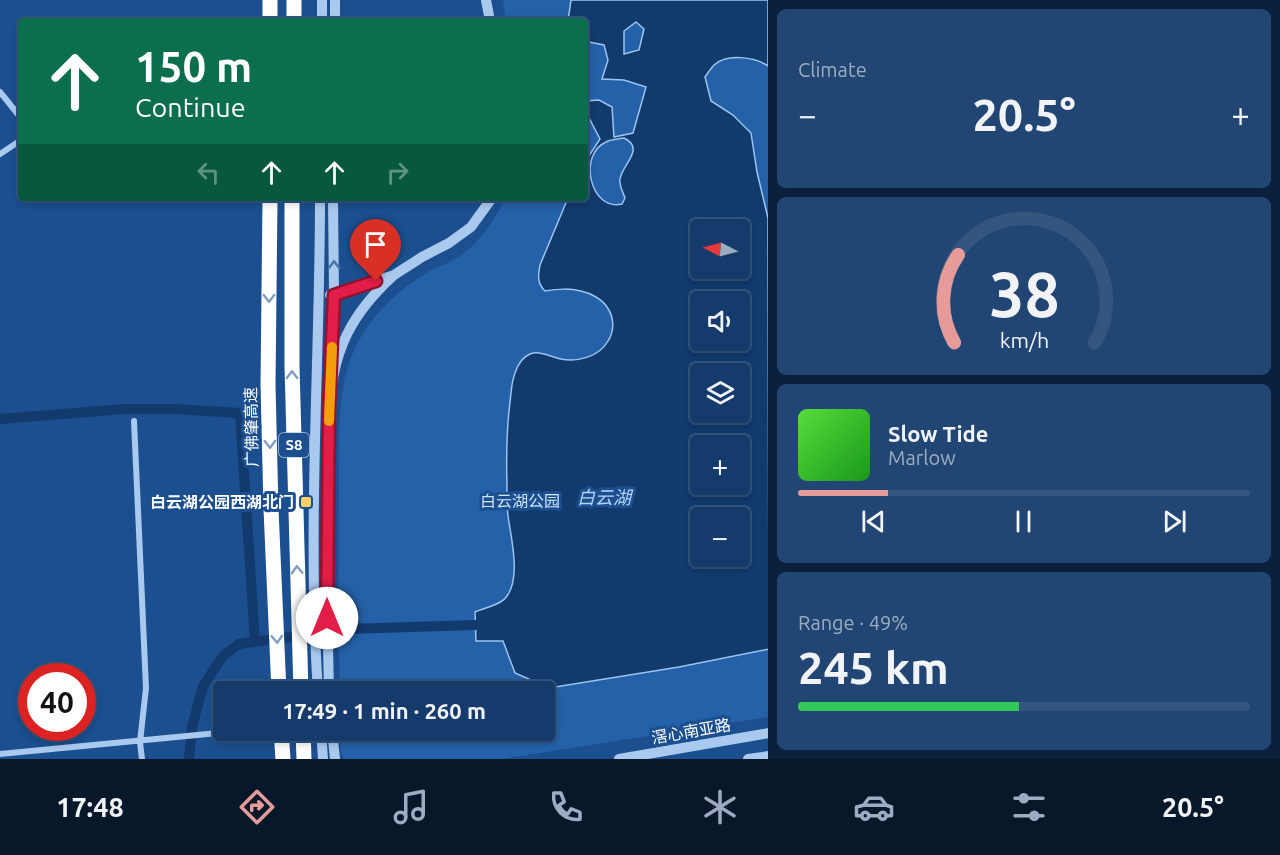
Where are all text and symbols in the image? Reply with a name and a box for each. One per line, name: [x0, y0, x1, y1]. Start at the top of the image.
icon: ahead: [36, 42, 114, 120]
text: 150 m: [135, 43, 252, 90]
text: Climate: [798, 58, 867, 81]
text: 20.5°: [972, 89, 1076, 140]
text: Continue: [135, 92, 246, 122]
text: −: [798, 96, 817, 133]
text: +: [1231, 96, 1250, 133]
icon: left: [192, 156, 225, 189]
icon: ahead: [255, 156, 288, 189]
icon: ahead: [318, 156, 351, 189]
icon: right: [381, 156, 414, 189]
pin: [350, 219, 401, 281]
north arrow: [690, 219, 750, 279]
map controls: [690, 219, 750, 567]
icon: arrive: [359, 228, 392, 261]
text: 38: [989, 259, 1059, 329]
one-way arrow: [328, 260, 340, 269]
button: sound: [690, 291, 750, 351]
one-way arrow: [263, 294, 275, 303]
text: km/h: [999, 328, 1049, 352]
button: layers: [690, 363, 750, 423]
one-way arrow: [286, 371, 298, 380]
street label: 广佛肇高速: [241, 387, 261, 467]
text: Slow Tide: [888, 421, 988, 446]
road number: S8: [279, 433, 309, 457]
button: +: [690, 435, 750, 495]
one-way arrow: [263, 439, 276, 448]
text: Marlow: [888, 446, 956, 469]
water label: 白云湖: [577, 487, 634, 507]
park label: 白云湖公园: [480, 492, 560, 510]
place label: 白云湖公园西湖北门: [150, 493, 294, 511]
marker: 白云湖公园西湖北门: [299, 495, 313, 509]
icon: previous: [857, 505, 890, 538]
icon: pause: [1007, 505, 1040, 538]
icon: next: [1158, 505, 1191, 538]
button: −: [690, 507, 750, 567]
one-way arrow: [291, 566, 304, 575]
position arrow: [295, 586, 359, 650]
text: Range · 49%: [798, 611, 908, 634]
one-way arrow: [270, 634, 283, 643]
text: 245 km: [798, 642, 949, 693]
speed limit sign: 40: [18, 663, 96, 741]
text: 17:49 · 1 min · 260 m: [282, 698, 486, 723]
street label: 滘心南亚路: [650, 715, 732, 747]
icon: directions: [236, 786, 278, 828]
icon: music: [390, 786, 432, 828]
icon: phone: [545, 786, 587, 828]
icon: climate: [699, 786, 741, 828]
icon: car: [853, 786, 895, 828]
icon: filters: [1008, 786, 1050, 828]
text: 17:48: [56, 792, 124, 822]
text: 20.5°: [1162, 792, 1224, 822]

